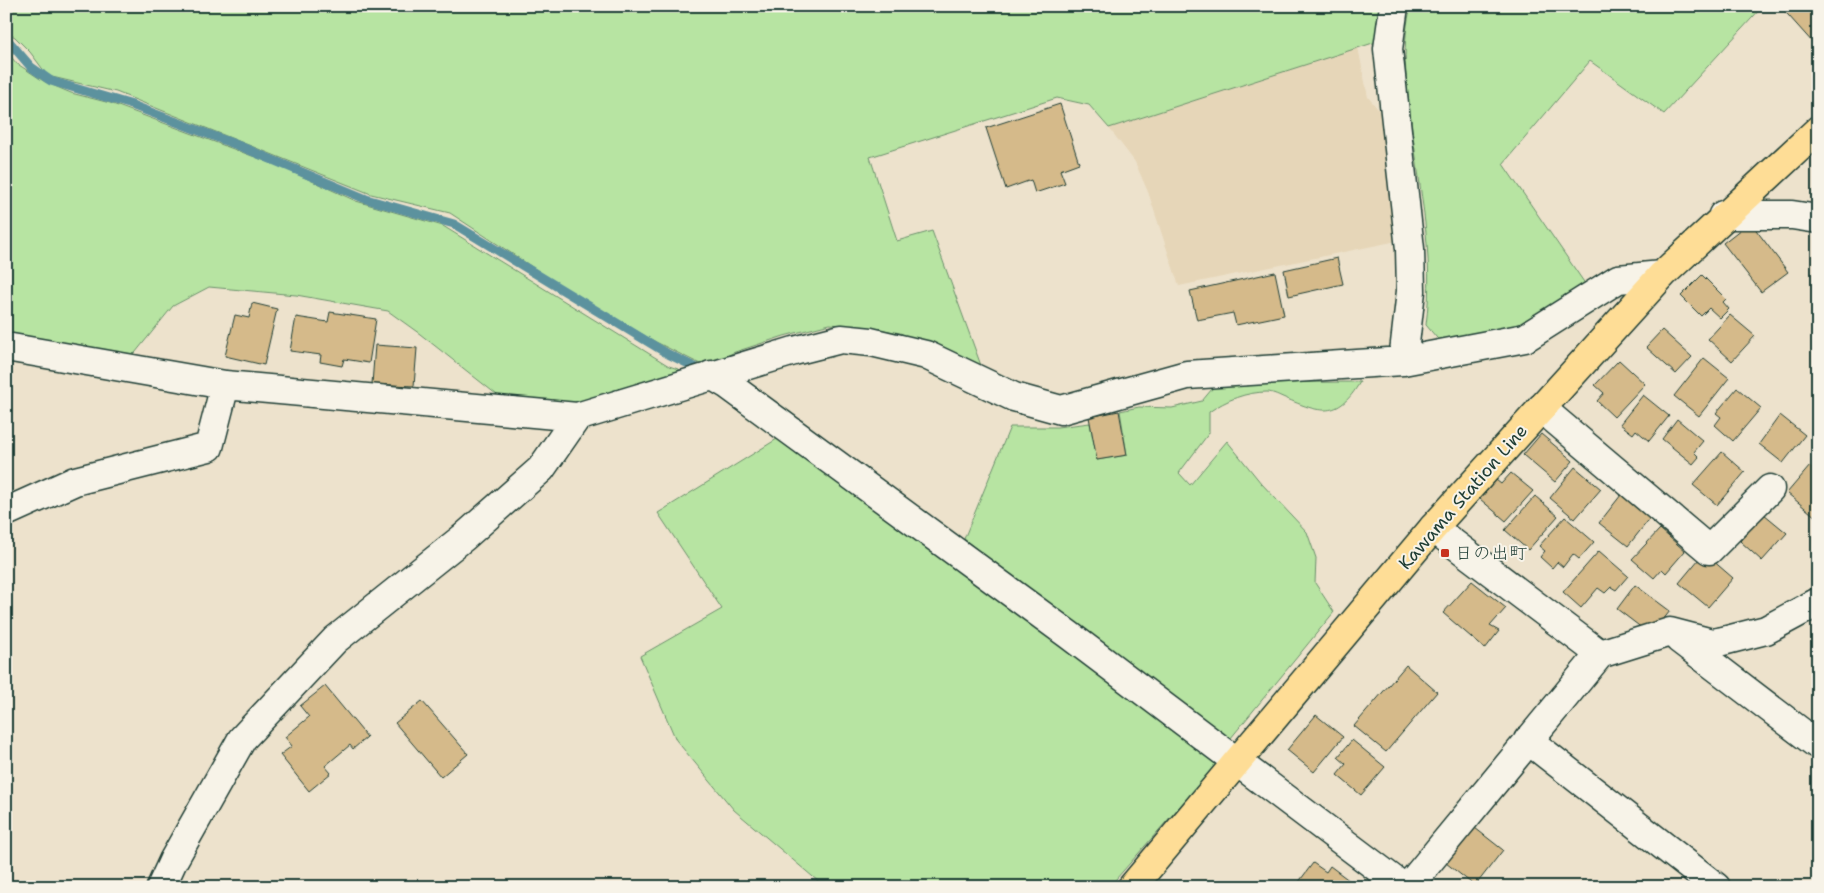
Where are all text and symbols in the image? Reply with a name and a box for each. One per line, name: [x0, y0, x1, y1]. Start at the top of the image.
street label: Kawama Station Line: [1393, 419, 1533, 575]
place label: 日の出町: [1455, 541, 1527, 565]
marker: 日の出町: [1439, 547, 1451, 559]

